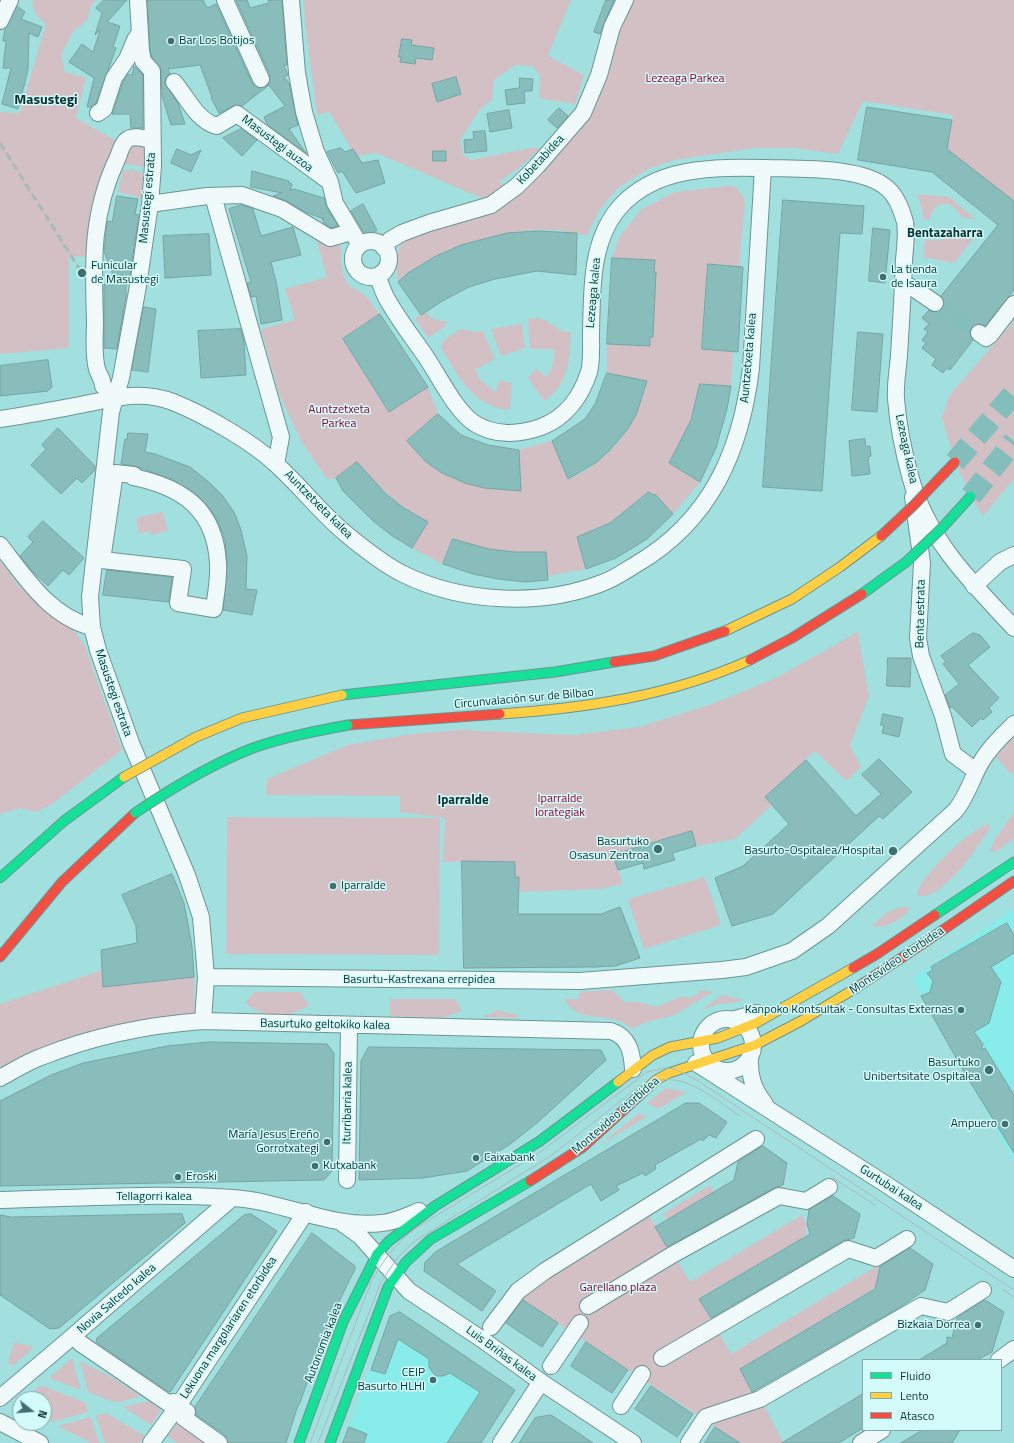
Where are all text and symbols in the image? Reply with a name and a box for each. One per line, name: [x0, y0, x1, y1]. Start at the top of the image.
place label: Bar Los Botijos: [179, 34, 255, 48]
marker: Bar Los Botijos: [166, 36, 176, 46]
park label: Lezeaga Parkea: [646, 72, 724, 86]
district label: Masustegi: [14, 93, 78, 109]
street label: Masustegi auzoa: [239, 113, 315, 175]
street label: Kobetabidea: [514, 132, 568, 188]
street label: Masustegi estrata: [137, 152, 159, 244]
district label: Bentazaharra: [907, 226, 983, 242]
street label: Lezeaga kalea: [584, 257, 604, 329]
place label: Funicular de Masustegi: [91, 259, 159, 287]
place label: La tienda de Isaura: [891, 263, 937, 291]
marker: Funicular de Masustegi: [76, 267, 88, 279]
marker: La tienda de Isaura: [878, 272, 888, 282]
street label: Auntzetxeta kalea: [738, 312, 760, 404]
park label: Auntzetxeta Parkea: [308, 403, 370, 431]
street label: Lezeaga kalea: [892, 413, 920, 485]
street label: Auntzetxeta kalea: [281, 468, 355, 542]
street label: Benta estrata: [913, 579, 929, 649]
street label: Masustegi estrata: [91, 647, 135, 739]
street label: Circunvalación sur de Bilbao: [454, 686, 594, 712]
park label: Iparralde lorategiak: [535, 792, 585, 820]
district label: Iparralde: [437, 793, 489, 809]
place label: Basurtuko Osasun Zentroa: [569, 835, 649, 863]
marker: Basurtuko Osasun Zentroa: [652, 843, 664, 855]
place label: Basurto-Ospitalea/Hospital: [744, 844, 884, 858]
marker: Basurto-Ospitalea/Hospital: [887, 845, 899, 857]
place label: Iparralde: [341, 879, 386, 893]
marker: Iparralde: [328, 881, 338, 891]
street label: Montevideo etorbidea: [847, 924, 947, 998]
street label: Basurtu-Kastrexana errepidea: [343, 973, 495, 987]
place label: Kanpoko Kontsultak - Consultas Externas: [745, 1003, 953, 1017]
marker: Kanpoko Kontsultak - Consultas Externas: [956, 1005, 966, 1015]
street label: Basurtuko geltokiko kalea: [260, 1017, 390, 1033]
place label: Basurtuko Unibertsitate Ospitalea: [864, 1056, 980, 1084]
street label: Iturribarria kalea: [340, 1061, 356, 1145]
marker: Basurtuko Unibertsitate Ospitalea: [983, 1064, 995, 1076]
street label: Montevideo etorbidea: [569, 1074, 663, 1158]
place label: Ampuero: [951, 1117, 997, 1131]
marker: Ampuero: [1000, 1119, 1010, 1129]
place label: María Jesus Ereño Gorrotxategi: [228, 1128, 319, 1156]
marker: María Jesus Ereño Gorrotxategi: [322, 1137, 332, 1147]
place label: Caixabank: [484, 1151, 535, 1165]
marker: Caixabank: [471, 1153, 481, 1163]
place label: Kutxabank: [323, 1159, 376, 1173]
marker: Kutxabank: [310, 1161, 320, 1171]
street label: Gurtubai kalea: [857, 1162, 925, 1214]
place label: Eroski: [186, 1170, 217, 1184]
marker: Eroski: [173, 1172, 183, 1182]
street label: Tellagorri kalea: [116, 1190, 192, 1204]
street label: Lekuona margolariaren etorbidea: [178, 1254, 280, 1402]
street label: Novia Salcedo kalea: [75, 1261, 159, 1337]
park label: Garellano plaza: [579, 1281, 657, 1295]
street label: Autonomia kalea: [302, 1301, 346, 1385]
place label: Bizkaia Dorrea: [897, 1318, 970, 1332]
marker: Bizkaia Dorrea: [973, 1320, 983, 1330]
street label: Luis Briñas kalea: [463, 1323, 539, 1385]
legend: [862, 1359, 1002, 1431]
place label: CEIP Basurto HLHI: [357, 1366, 425, 1394]
text: Fluido: [900, 1366, 931, 1385]
marker: CEIP Basurto HLHI: [428, 1375, 438, 1385]
text: Lento: [900, 1386, 929, 1405]
north arrow: [12, 1391, 52, 1431]
text: Atasco: [900, 1406, 934, 1425]
text: N: [34, 1408, 51, 1420]

